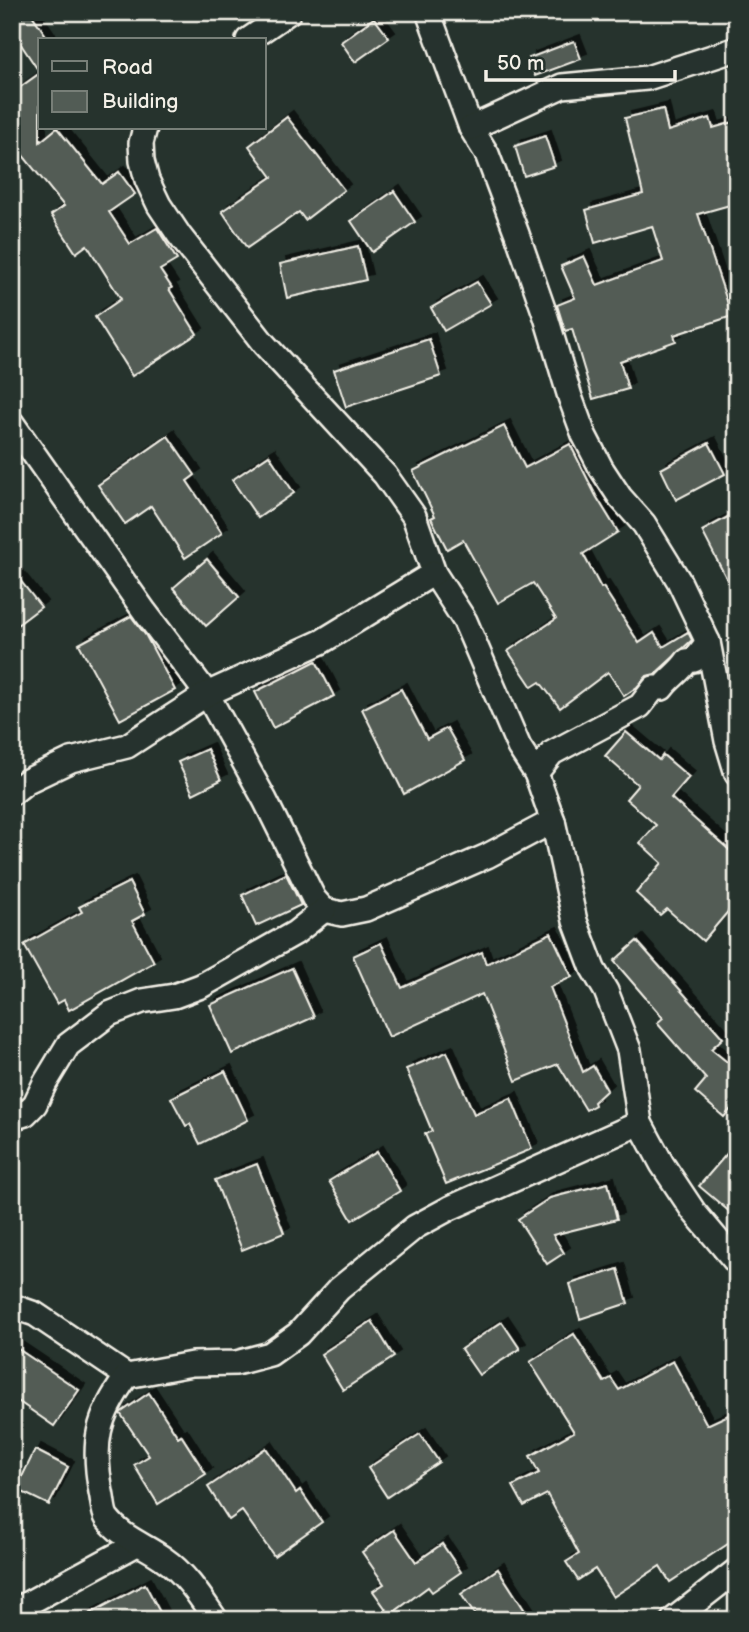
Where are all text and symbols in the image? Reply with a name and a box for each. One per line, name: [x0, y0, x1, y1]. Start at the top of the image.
legend: [38, 38, 266, 130]
scale bar: [486, 38, 676, 82]
text: 50 m: [497, 51, 544, 76]
text: Road: [102, 55, 153, 80]
text: Building: [102, 89, 178, 114]

